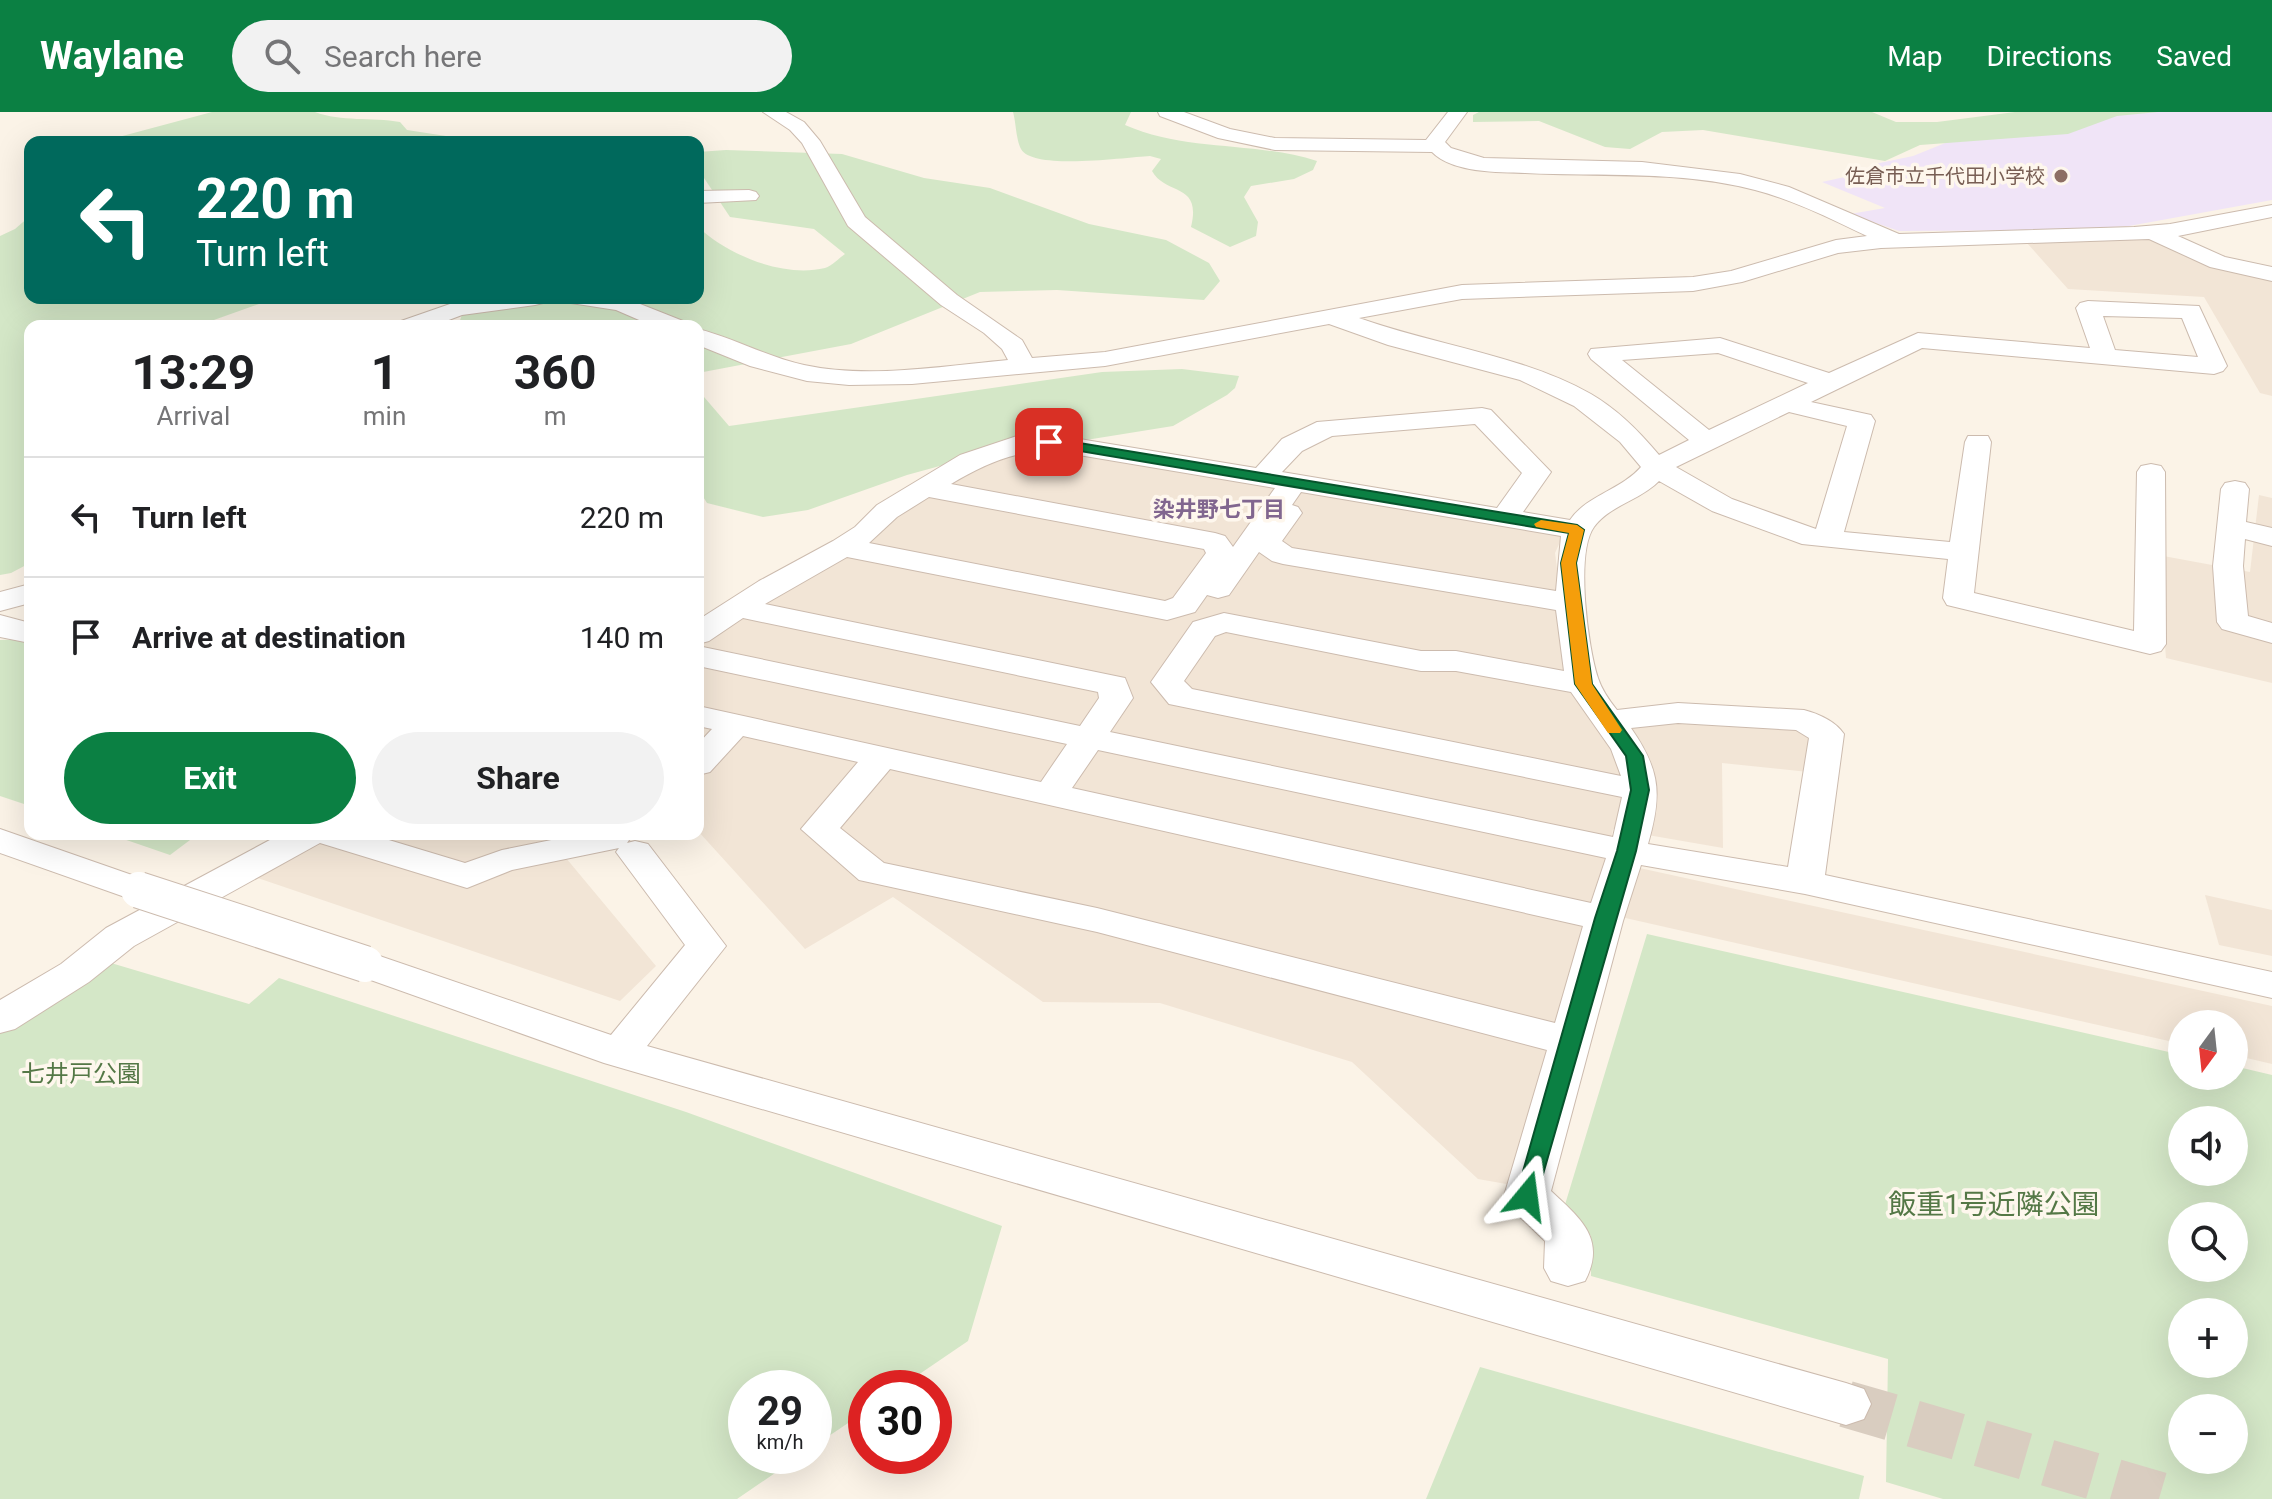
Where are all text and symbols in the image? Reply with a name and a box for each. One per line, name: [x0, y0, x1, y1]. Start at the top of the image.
search box: [232, 20, 792, 92]
text: Waylane: [40, 34, 184, 78]
icon: search: [260, 34, 304, 78]
text: Search here: [324, 39, 482, 74]
text: Map: [1887, 40, 1943, 73]
text: Directions: [1987, 40, 2112, 73]
text: Saved: [2156, 40, 2232, 73]
place label: 佐倉市立千代田小学校: [1845, 164, 2045, 188]
text: 220 m: [196, 166, 355, 232]
marker: 佐倉市立千代田小学校: [2052, 167, 2070, 185]
icon: left: [64, 168, 168, 272]
text: Turn left: [196, 233, 329, 275]
text: 13:29: [132, 344, 255, 401]
text: 1: [371, 344, 398, 401]
text: 360: [514, 344, 596, 401]
text: Arrival: [157, 401, 230, 431]
text: min: [363, 401, 406, 431]
text: m: [544, 401, 567, 431]
pin: [1015, 408, 1083, 476]
icon: arrive: [1027, 420, 1071, 464]
icon: left: [64, 495, 108, 539]
district label: 染井野七丁目: [1153, 497, 1285, 522]
text: Turn left: [132, 500, 247, 535]
text: 220 m: [580, 500, 664, 535]
icon: arrive: [64, 615, 108, 659]
text: Arrive at destination: [132, 620, 406, 655]
text: 140 m: [580, 620, 664, 655]
button: Exit: [64, 732, 356, 824]
button: Share: [372, 732, 664, 824]
north arrow: [2168, 1010, 2248, 1090]
map controls: [2168, 1010, 2248, 1474]
park label: 七井戸公園: [21, 1060, 141, 1088]
button: sound: [2168, 1106, 2248, 1186]
position arrow: [1485, 1154, 1569, 1238]
park label: 飯重1号近隣公園: [1888, 1188, 2100, 1221]
button: search: [2168, 1202, 2248, 1282]
button: +: [2168, 1298, 2248, 1378]
speed limit sign: 30: [848, 1370, 952, 1474]
text: 29: [757, 1388, 803, 1435]
button: −: [2168, 1394, 2248, 1474]
text: km/h: [757, 1430, 803, 1454]

